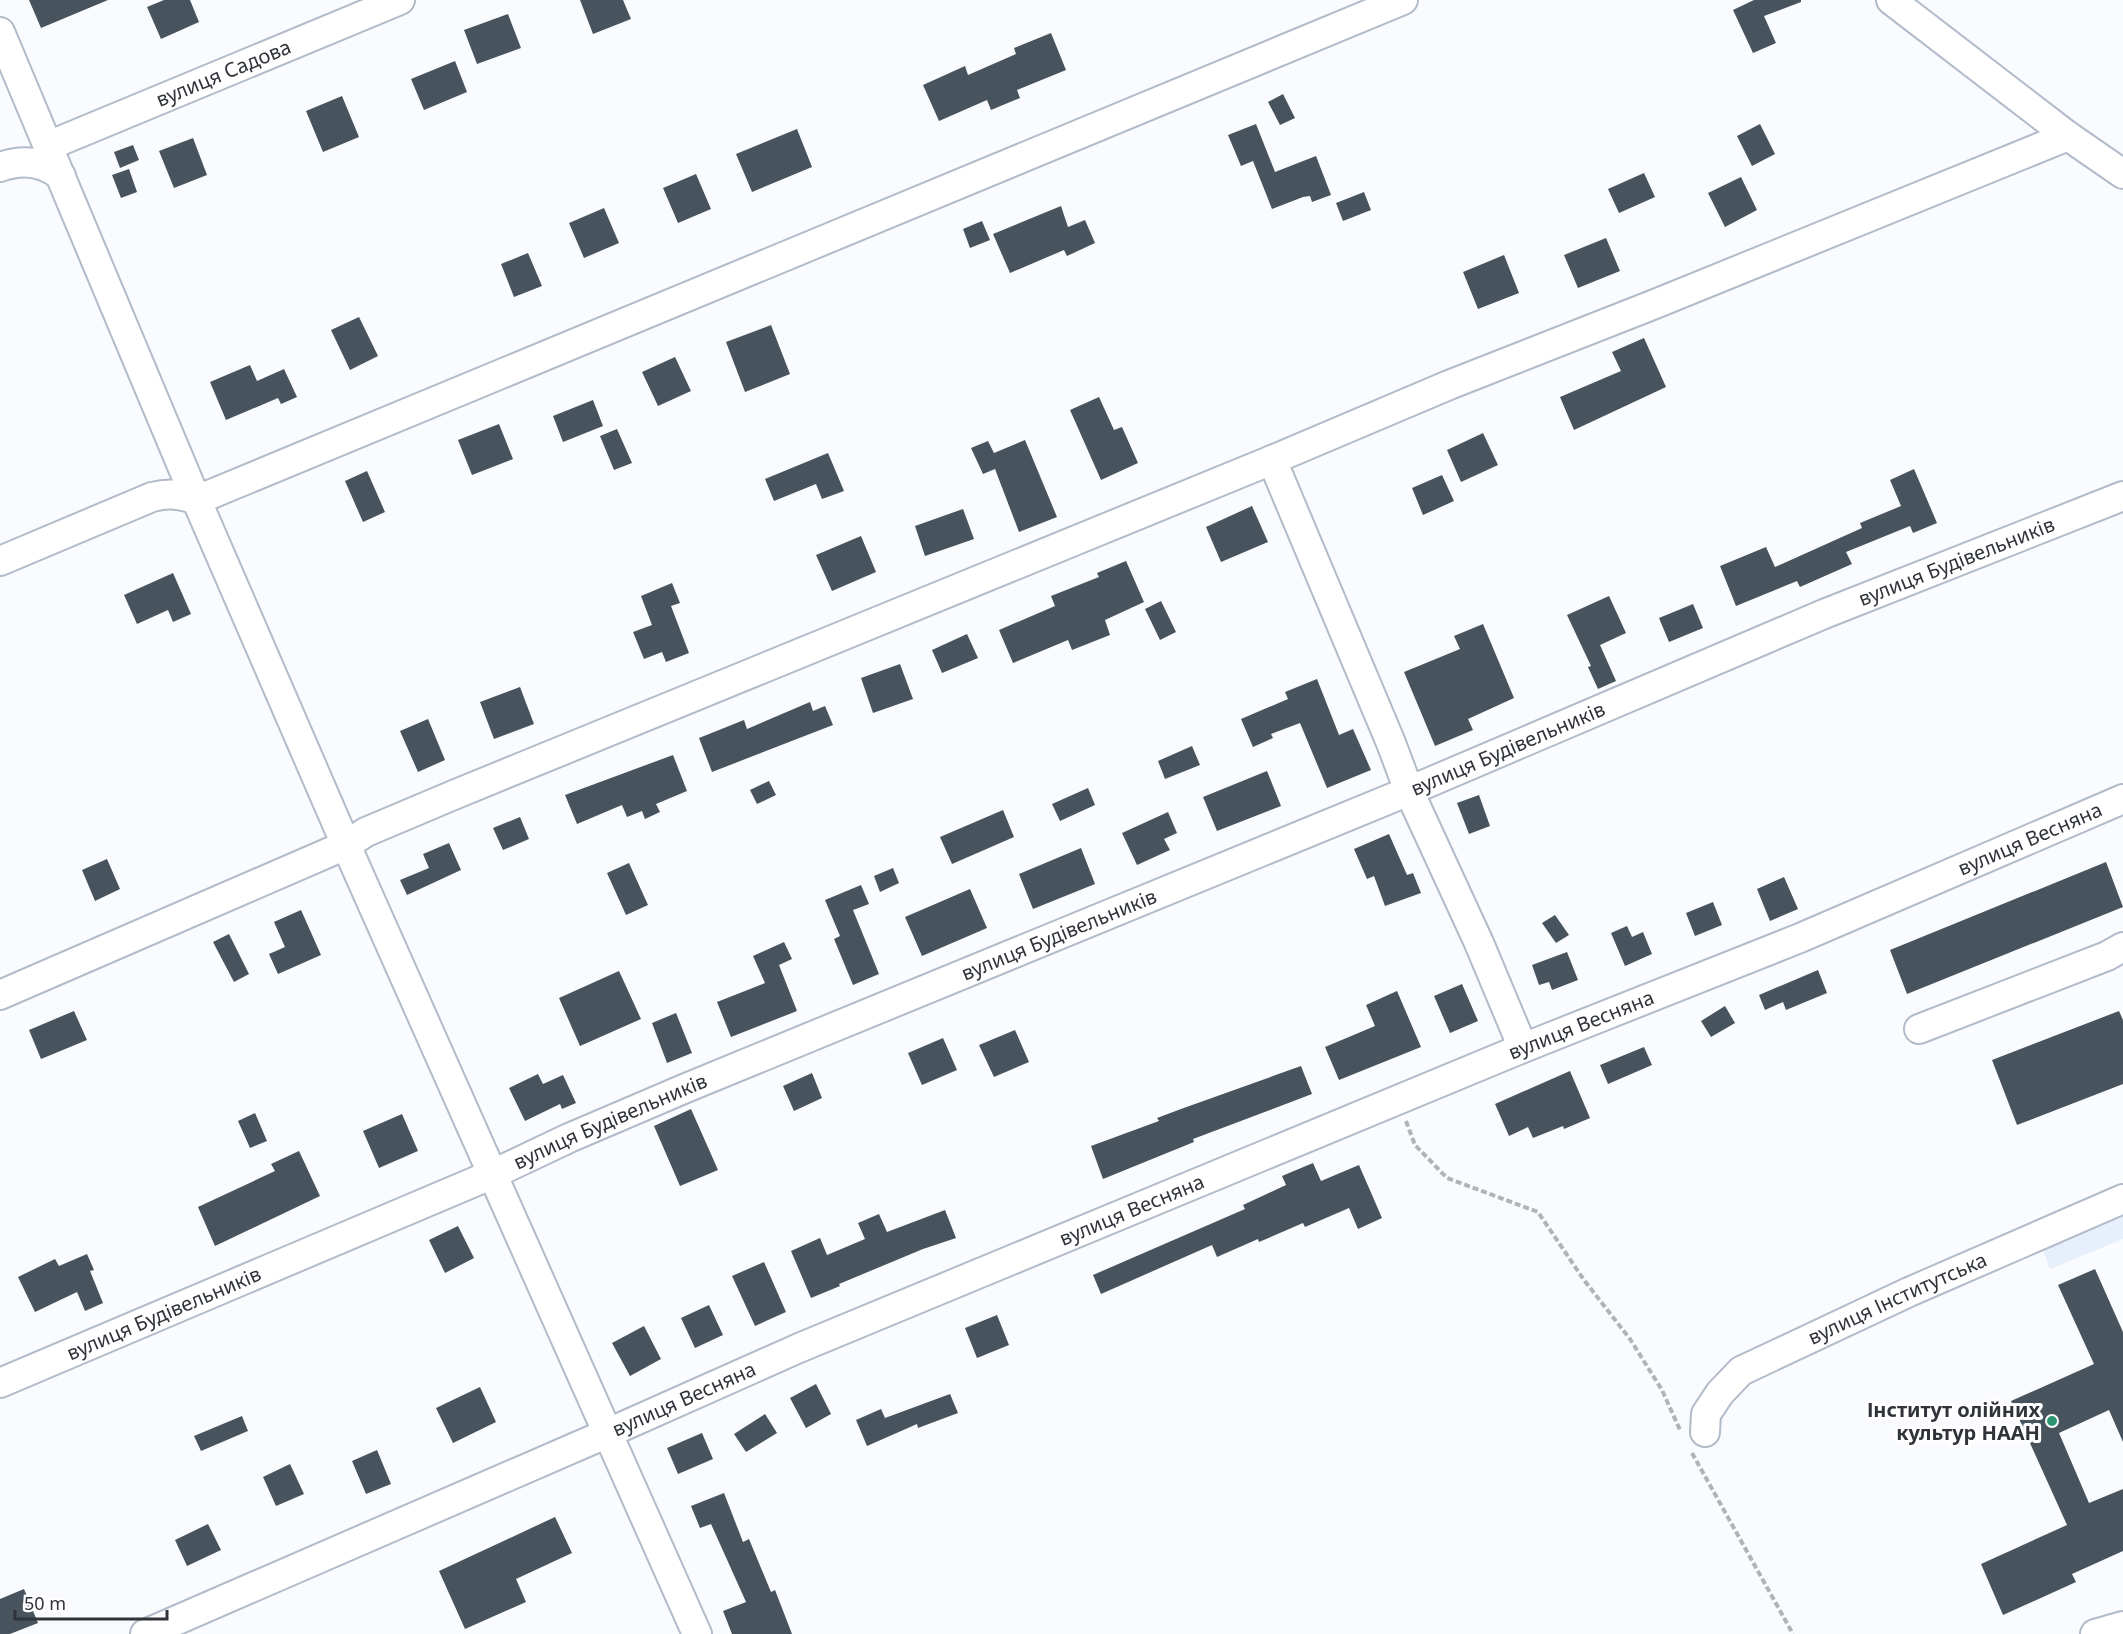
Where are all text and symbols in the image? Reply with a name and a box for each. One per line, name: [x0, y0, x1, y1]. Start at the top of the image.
street label: вулиця Садова: [152, 33, 295, 113]
street label: вулиця Будівельників: [1854, 510, 2058, 612]
street label: вулиця Будівельників: [1406, 695, 1609, 802]
street label: вулиця Весняна: [1954, 796, 2106, 881]
street label: вулиця Будівельників: [957, 882, 1160, 986]
street label: вулиця Весняна: [1504, 983, 1658, 1066]
street label: вулиця Будівельників: [509, 1067, 711, 1175]
street label: вулиця Весняна: [1055, 1168, 1208, 1252]
street label: вулиця Інститутська: [1803, 1246, 1991, 1351]
street label: вулиця Будівельників: [62, 1260, 265, 1366]
street label: вулиця Весняна: [608, 1355, 760, 1442]
place label: Інститут олійних культур НААН: [1867, 1396, 2040, 1446]
marker: Інститут олійних культур НААН: [2045, 1414, 2059, 1428]
scale bar: [15, 1583, 166, 1621]
text: 50 m: [24, 1591, 66, 1615]

